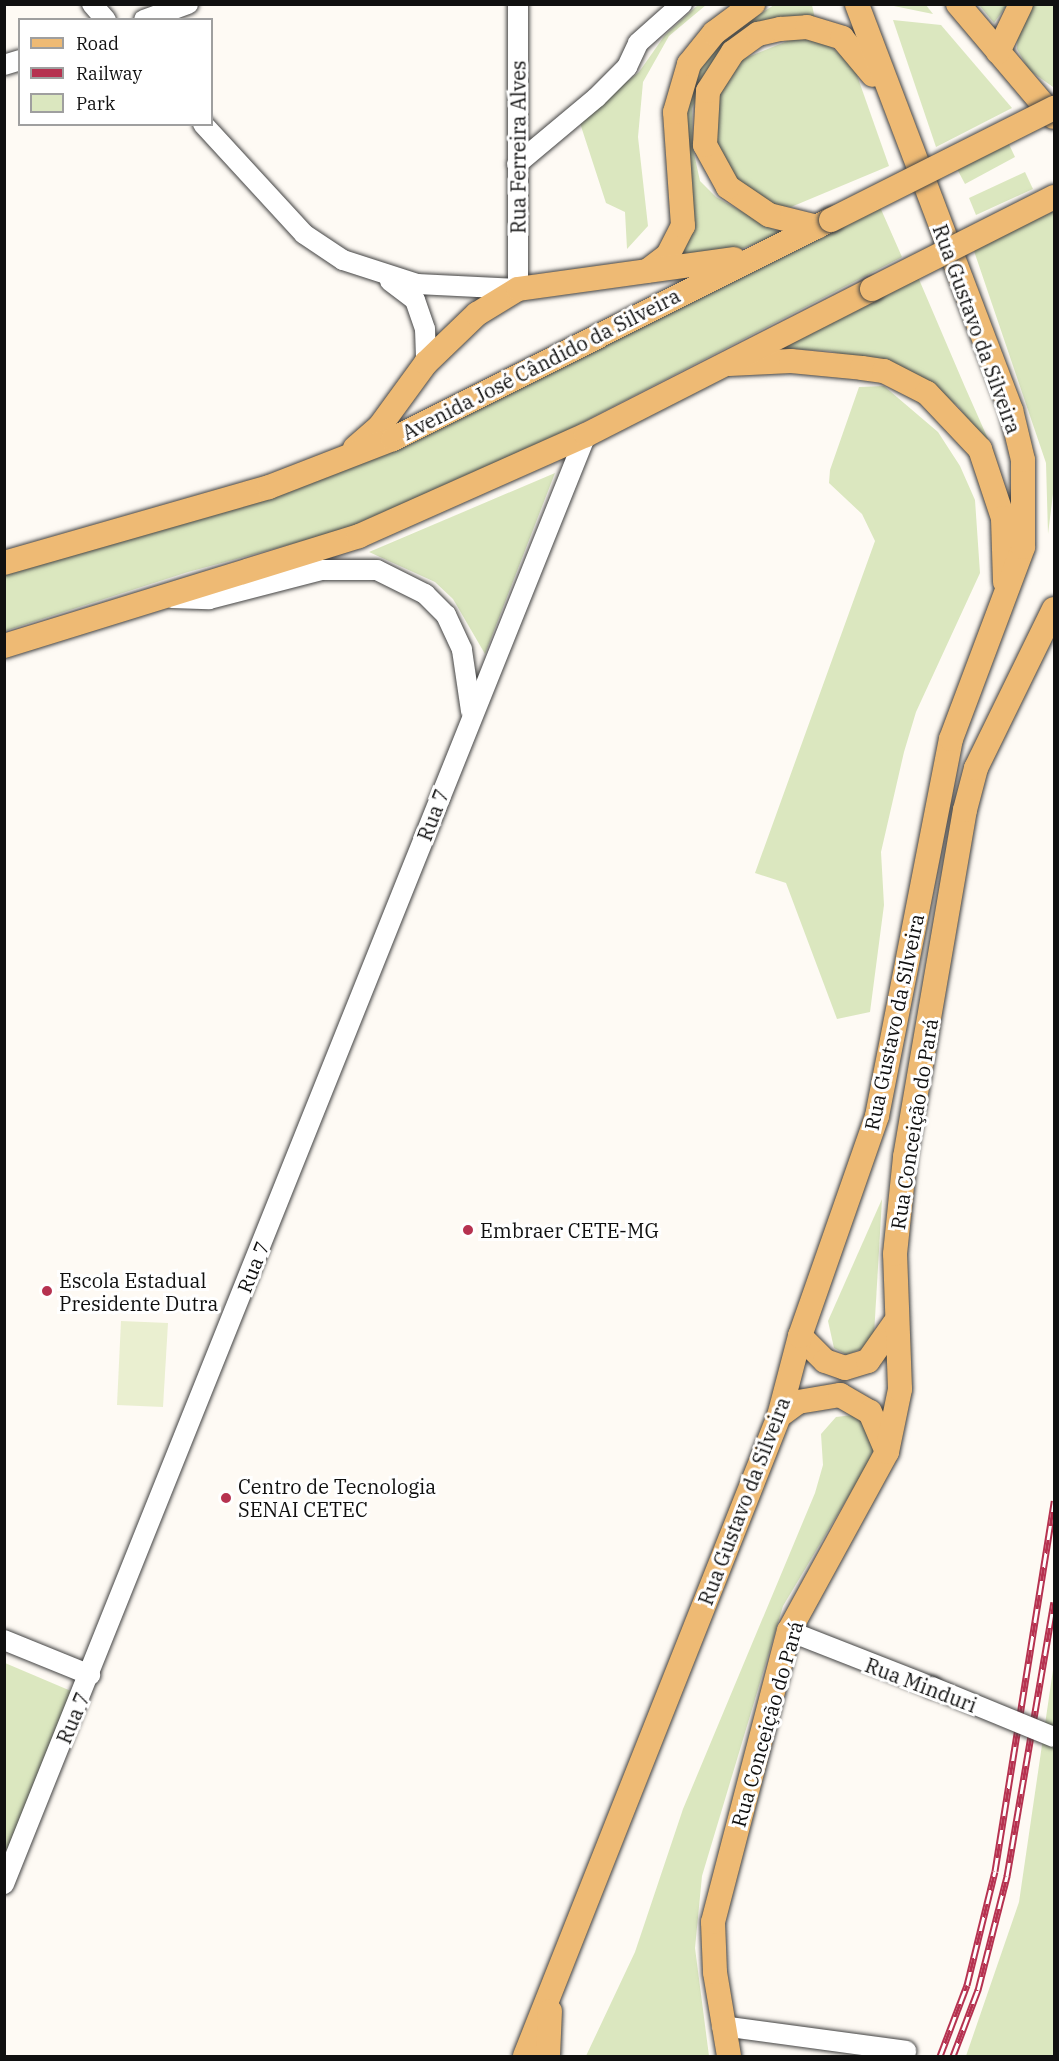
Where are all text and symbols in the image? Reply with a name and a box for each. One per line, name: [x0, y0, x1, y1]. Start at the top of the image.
legend: [18, 18, 213, 126]
text: Road: [76, 32, 119, 55]
street label: Rua Ferreira Alves: [506, 60, 530, 234]
text: Railway: [76, 62, 142, 85]
text: Park: [76, 92, 115, 115]
street label: Rua Gustavo da Silveira: [928, 221, 1026, 437]
street label: Avenida José Cândido da Silveira: [398, 283, 684, 445]
street label: Rua 7: [412, 786, 454, 844]
street label: Rua Gustavo da Silveira: [859, 911, 929, 1133]
street label: Rua Conceição do Pará: [885, 1017, 943, 1231]
place label: Embraer CETE-MG: [480, 1218, 659, 1242]
marker: Embraer CETE-MG: [461, 1223, 475, 1237]
street label: Rua 7: [232, 1238, 274, 1296]
place label: Escola Estadual Presidente Dutra: [59, 1268, 218, 1315]
marker: Escola Estadual Presidente Dutra: [40, 1284, 54, 1298]
street label: Rua Gustavo da Silveira: [693, 1394, 795, 1608]
place label: Centro de Tecnologia SENAI CETEC: [238, 1474, 436, 1521]
marker: Centro de Tecnologia SENAI CETEC: [219, 1491, 233, 1505]
street label: Rua Conceição do Pará: [726, 1618, 808, 1830]
street label: Rua Minduri: [862, 1653, 980, 1717]
street label: Rua 7: [52, 1689, 94, 1747]

